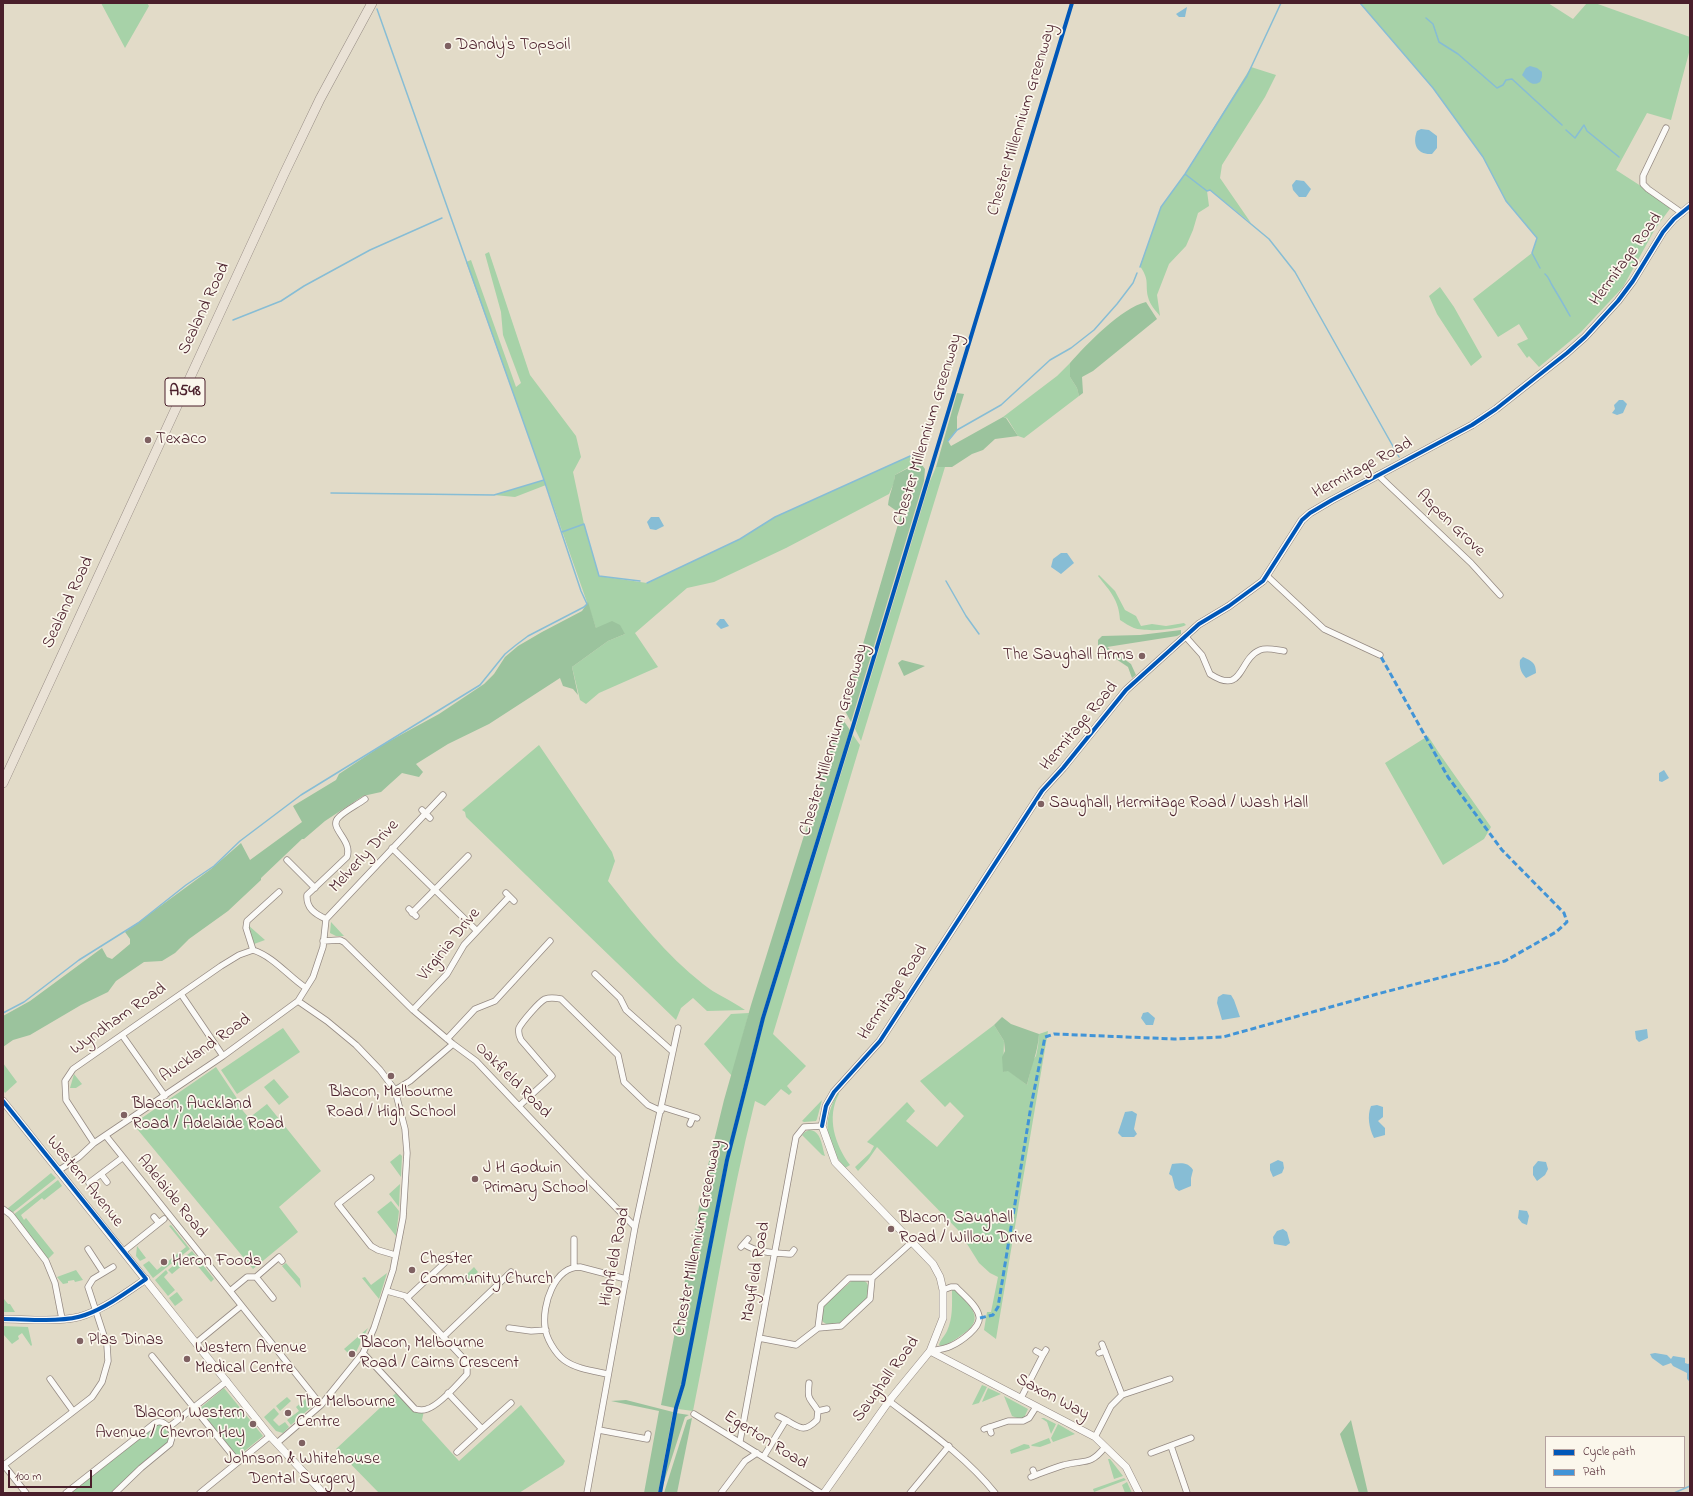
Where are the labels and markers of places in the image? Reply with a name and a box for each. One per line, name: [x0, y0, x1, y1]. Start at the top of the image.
place label: Dandy's Topsoil: [456, 36, 570, 56]
marker: Dandy's Topsoil: [443, 41, 453, 51]
place label: Texaco: [156, 430, 207, 450]
marker: Texaco: [143, 435, 153, 445]
place label: The Saughall Arms: [1003, 646, 1134, 666]
marker: The Saughall Arms: [1137, 651, 1147, 661]
place label: Saughall, Hermitage Road / Wash Hall: [1049, 794, 1308, 814]
marker: Saughall, Hermitage Road / Wash Hall: [1036, 799, 1046, 809]
marker: Blacon, Melbourne Road / High School: [386, 1071, 396, 1081]
place label: Blacon, Melbourne Road / High School: [326, 1083, 456, 1123]
place label: Blacon, Auckland Road / Adelaide Road: [132, 1095, 284, 1135]
marker: Blacon, Auckland Road / Adelaide Road: [119, 1110, 129, 1120]
place label: J H Godwin Primary School: [483, 1159, 588, 1199]
marker: J H Godwin Primary School: [470, 1174, 480, 1184]
place label: Blacon, Saughall Road / Willow Drive: [899, 1209, 1032, 1249]
marker: Blacon, Saughall Road / Willow Drive: [886, 1224, 896, 1234]
place label: Chester Community Church: [420, 1250, 553, 1290]
place label: Heron Foods: [172, 1252, 262, 1272]
marker: Heron Foods: [159, 1257, 169, 1267]
marker: Chester Community Church: [407, 1265, 417, 1275]
place label: Plas Dinas: [88, 1331, 164, 1351]
place label: Blacon, Melbourne Road / Cairns Crescent: [360, 1334, 519, 1374]
marker: Plas Dinas: [75, 1336, 85, 1346]
place label: Western Avenue Medical Centre: [195, 1339, 307, 1379]
marker: Blacon, Melbourne Road / Cairns Crescent: [347, 1349, 357, 1359]
marker: Western Avenue Medical Centre: [182, 1354, 192, 1364]
place label: The Melbourne Centre: [296, 1393, 395, 1433]
place label: Blacon, Western Avenue / Chevron Hey: [95, 1404, 245, 1444]
marker: The Melbourne Centre: [283, 1408, 293, 1418]
marker: Blacon, Western Avenue / Chevron Hey: [248, 1419, 258, 1429]
marker: Johnson & Whitehouse Dental Surgery: [297, 1438, 307, 1448]
place label: Johnson & Whitehouse Dental Surgery: [224, 1450, 380, 1490]

